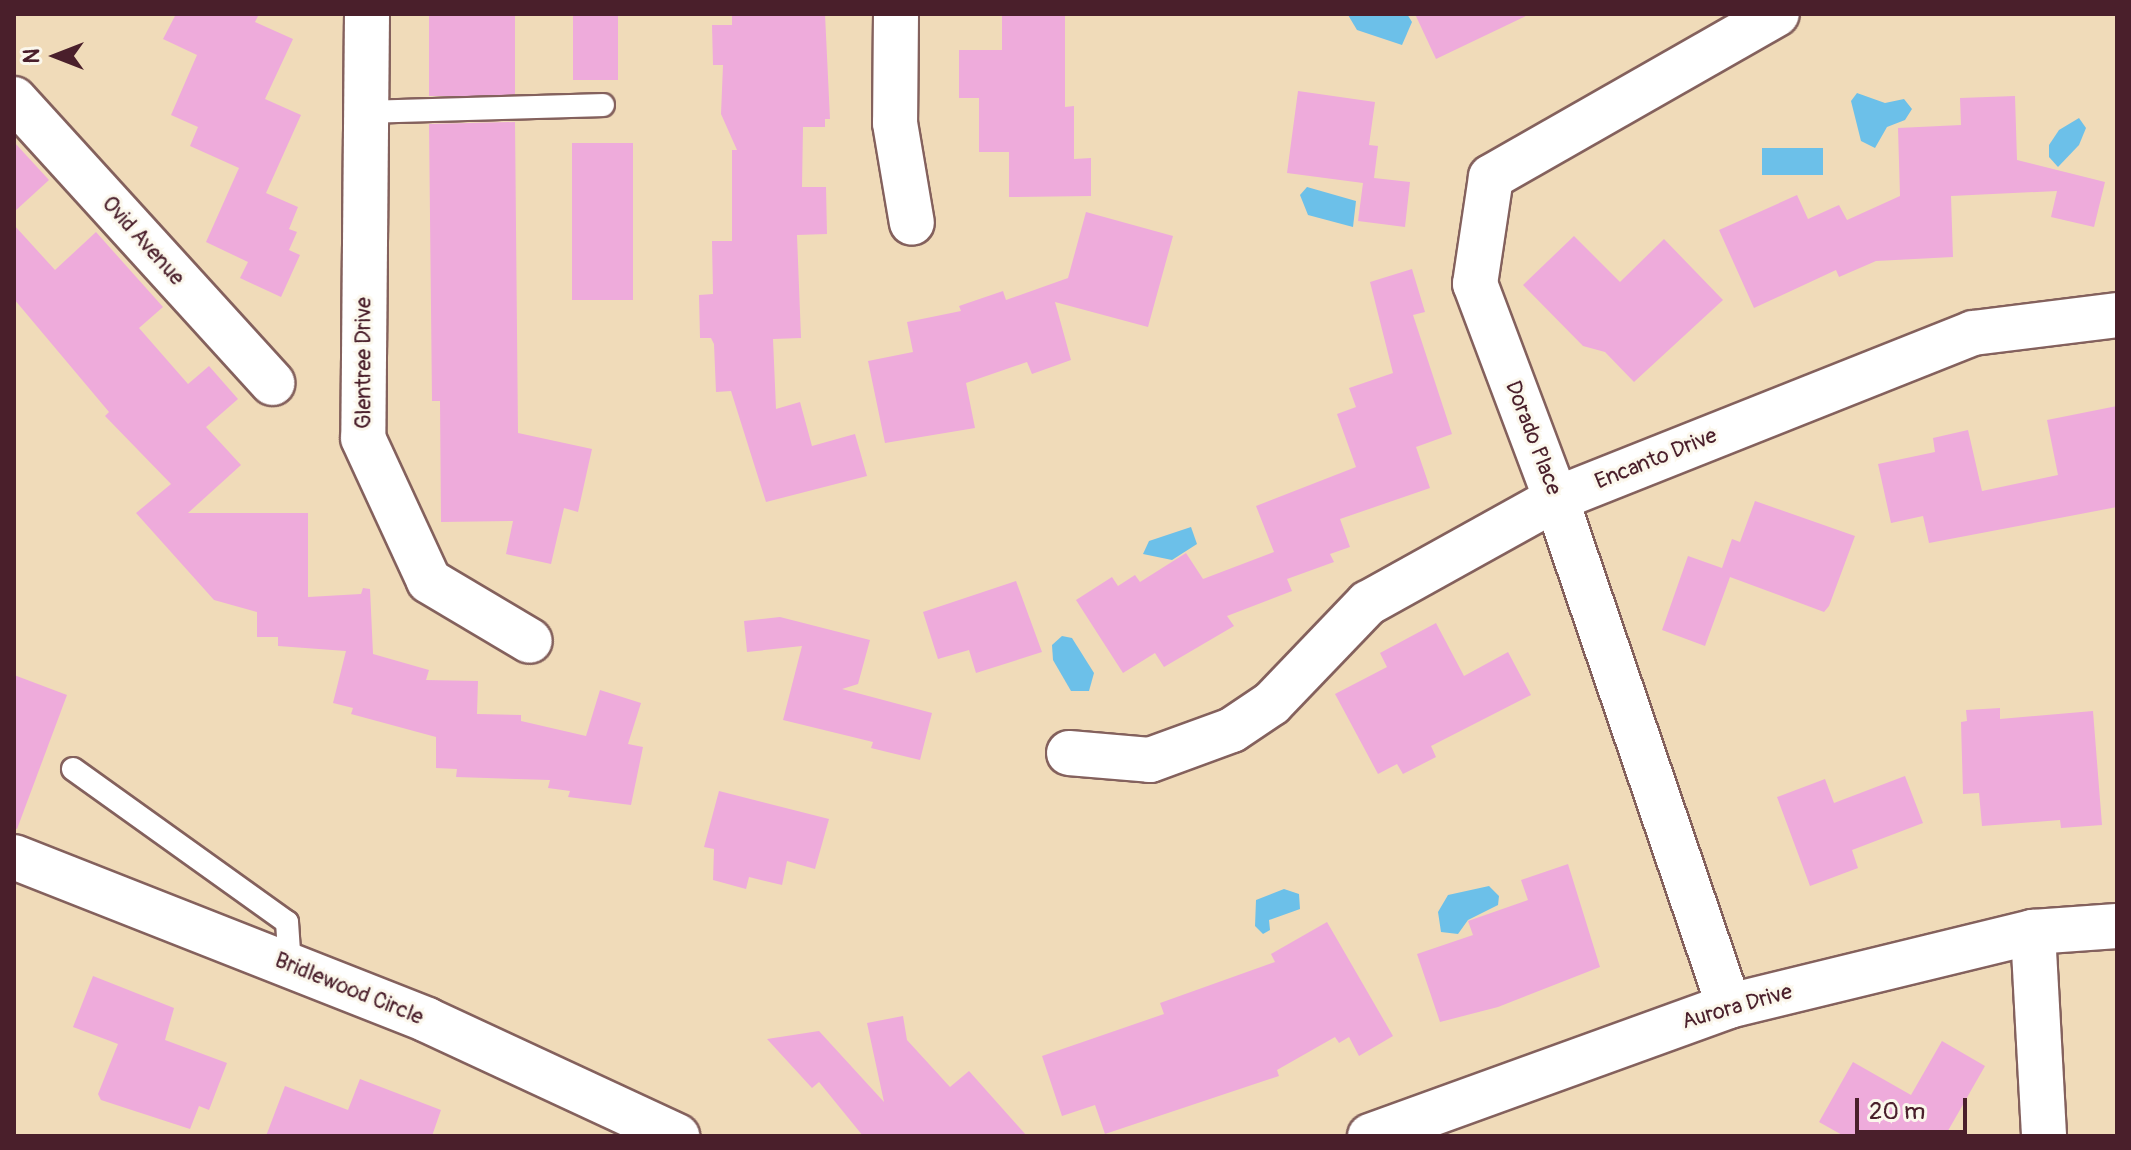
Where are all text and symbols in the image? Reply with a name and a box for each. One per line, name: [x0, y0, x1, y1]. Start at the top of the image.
north arrow: [16, 16, 96, 96]
text: N: [18, 49, 46, 63]
street label: Ovid Avenue: [96, 191, 190, 291]
street label: Glentree Drive: [351, 297, 377, 429]
street label: Dorado Place: [1499, 377, 1567, 499]
street label: Encanto Drive: [1591, 423, 1721, 495]
street label: Bridlewood Circle: [271, 947, 427, 1031]
street label: Aurora Drive: [1679, 979, 1795, 1035]
scale bar: [1859, 1082, 1971, 1132]
text: 20 m: [1869, 1097, 1925, 1126]

